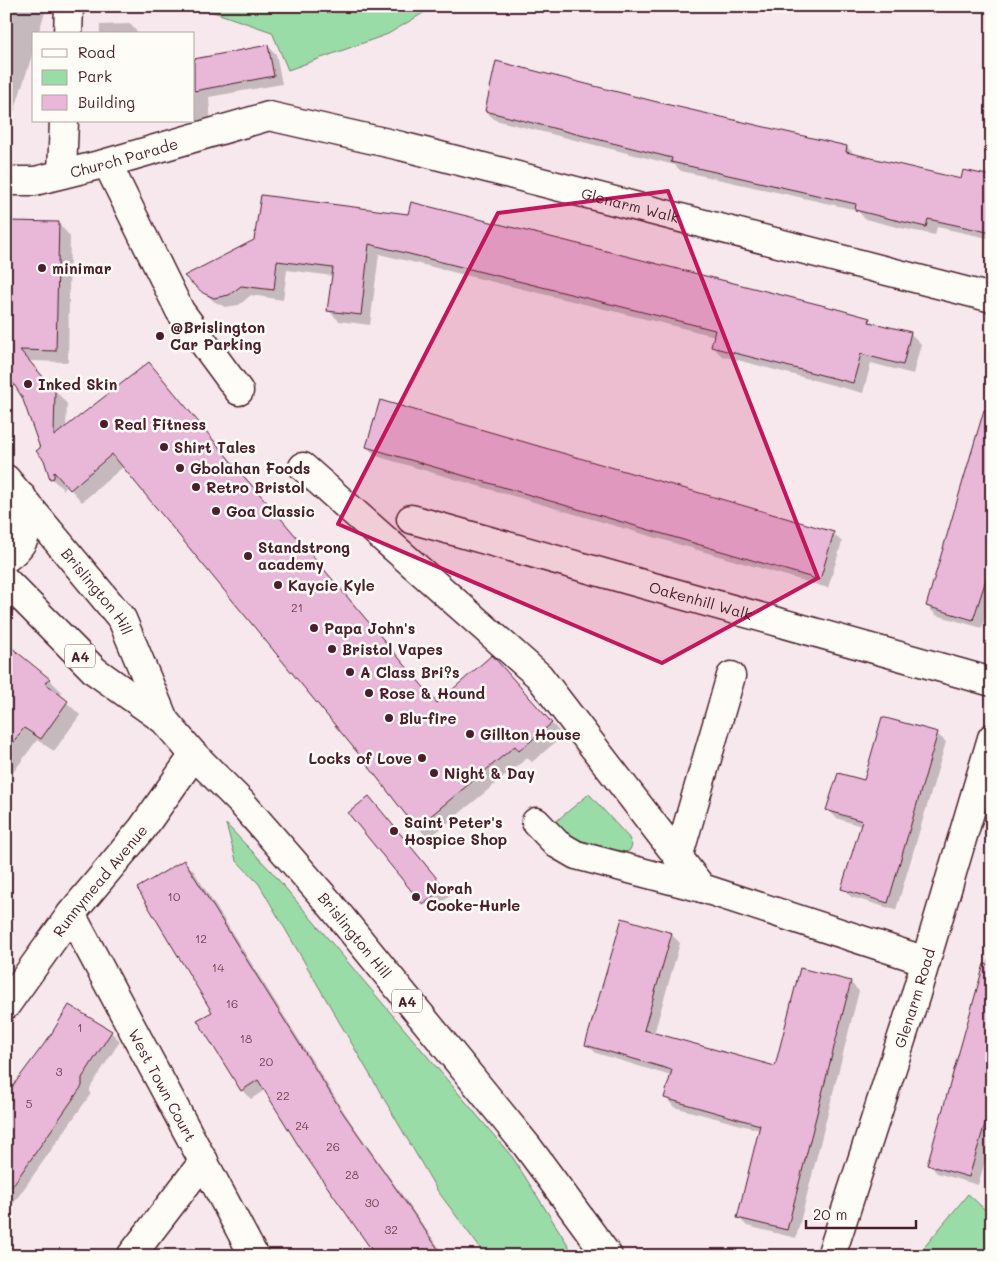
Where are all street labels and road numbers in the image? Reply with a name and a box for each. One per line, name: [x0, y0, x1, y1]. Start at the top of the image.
street label: Church Parade: [68, 133, 180, 182]
street label: Glenarm Walk: [579, 183, 681, 227]
street label: Brislington Hill: [57, 544, 137, 638]
street label: Oakenhill Walk: [647, 576, 755, 624]
road number: A4: [65, 644, 95, 668]
street label: Runnymead Avenue: [48, 820, 152, 941]
street label: Brislington Hill: [314, 888, 396, 982]
street label: Glenarm Road: [889, 946, 939, 1051]
road number: A4: [392, 989, 422, 1012]
street label: West Town Court: [124, 1025, 201, 1145]

